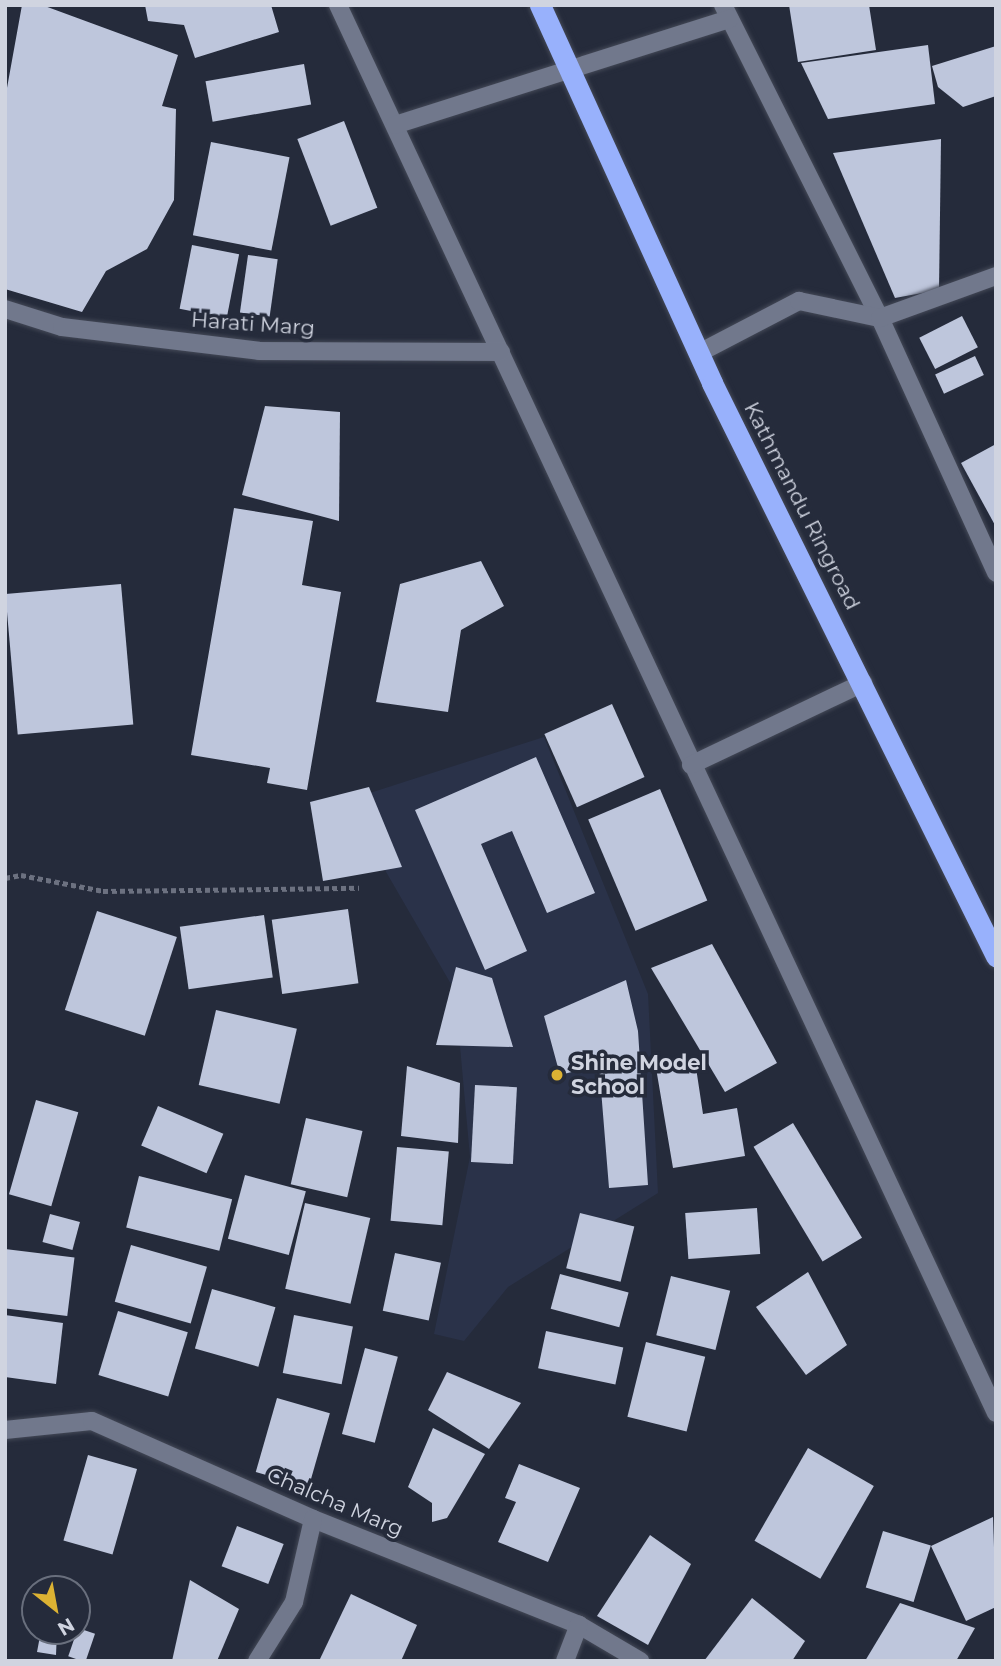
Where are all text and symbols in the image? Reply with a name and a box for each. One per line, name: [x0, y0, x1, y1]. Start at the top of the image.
street label: Harati Marg: [190, 307, 316, 341]
street label: Kathmandu Ringroad: [739, 398, 865, 614]
place label: Shine Model School: [571, 1050, 707, 1100]
marker: Shine Model School: [549, 1067, 565, 1083]
street label: Chalcha Marg: [263, 1462, 407, 1542]
north arrow: [21, 1575, 91, 1645]
text: N: [54, 1613, 79, 1641]

